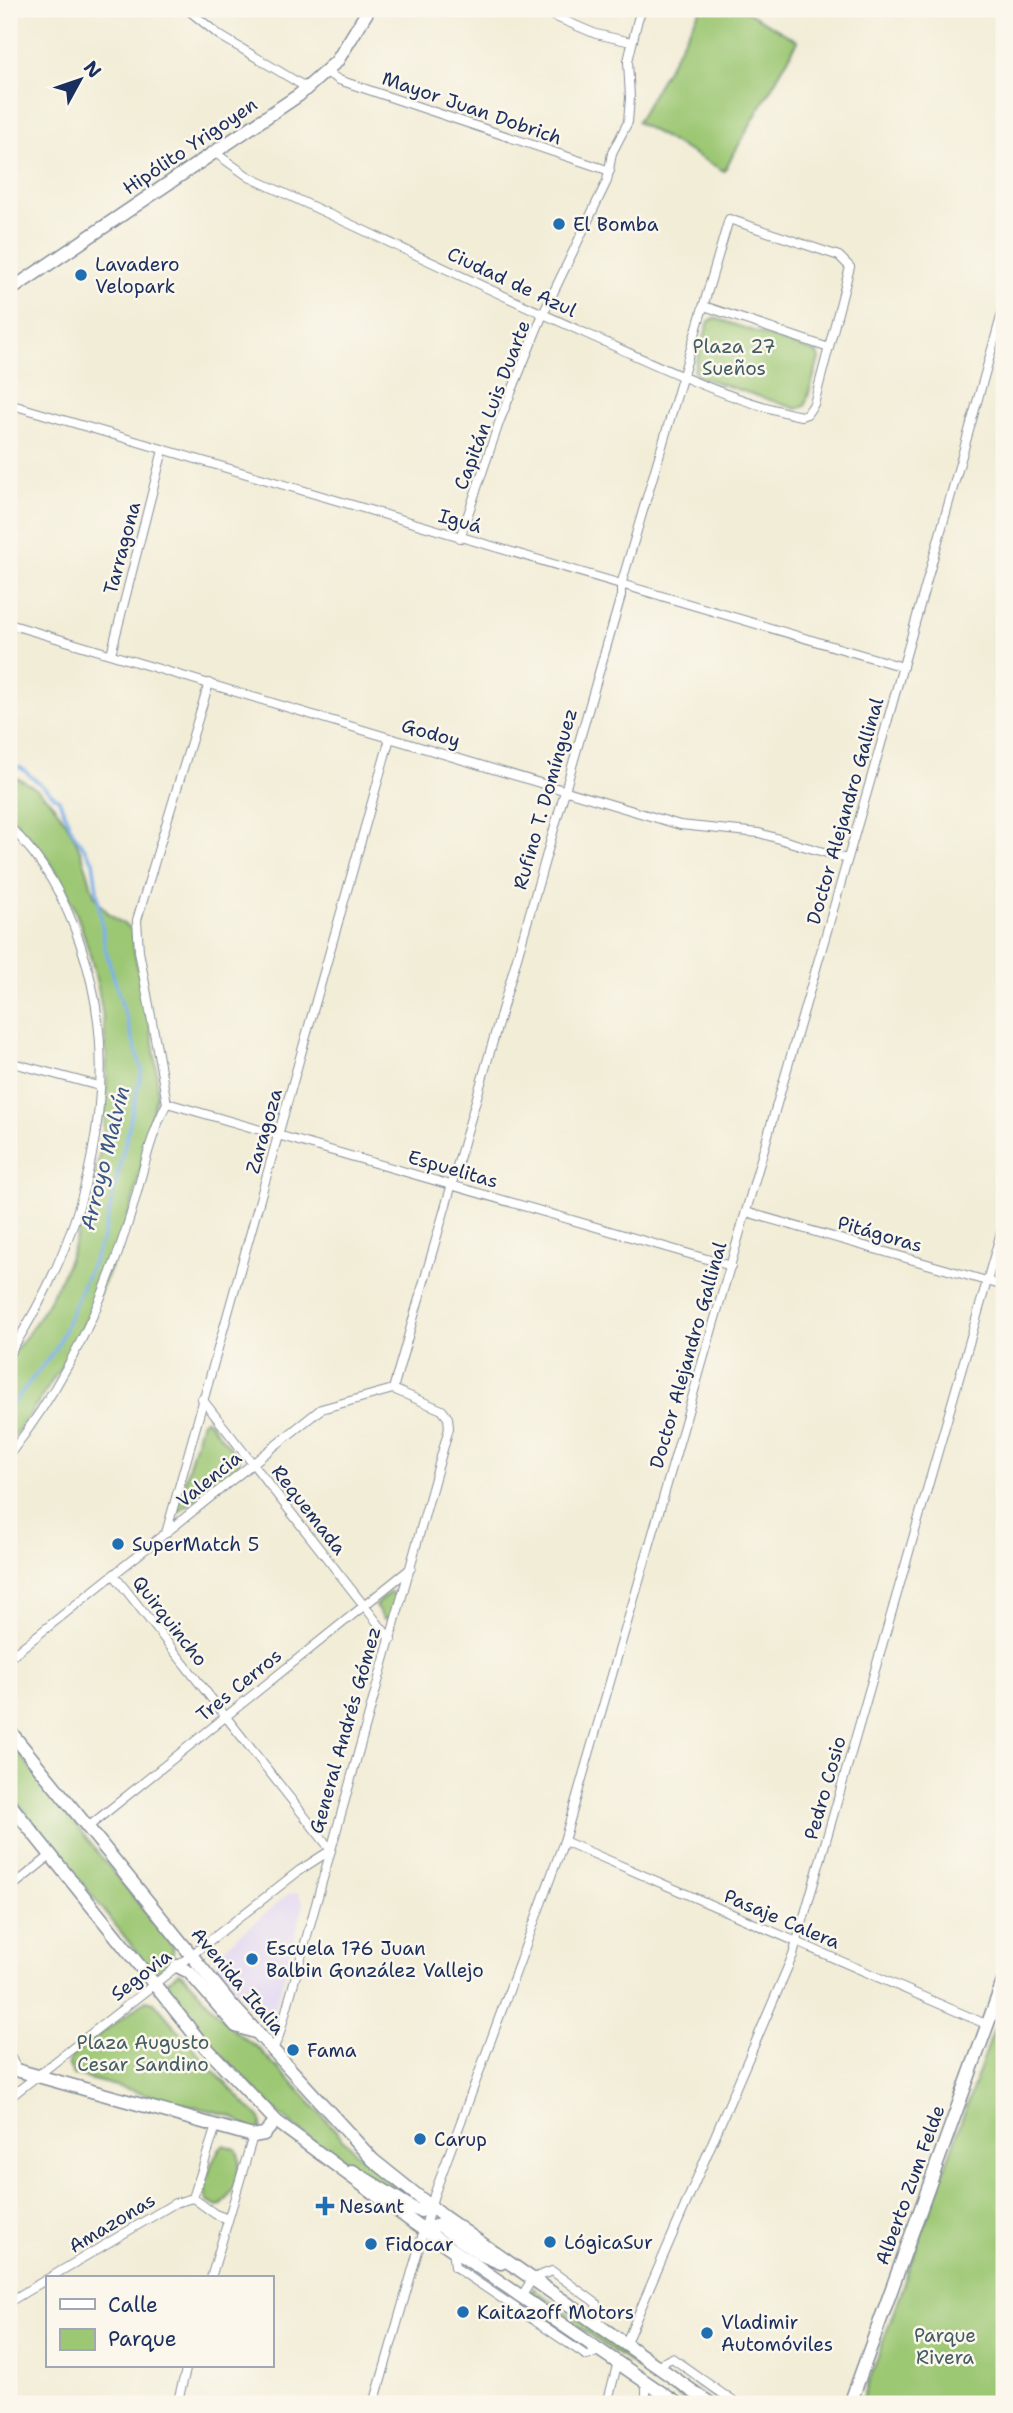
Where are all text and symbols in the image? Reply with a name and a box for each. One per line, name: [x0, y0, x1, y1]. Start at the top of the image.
north arrow: [46, 46, 116, 116]
text: N: [78, 56, 107, 83]
street label: Mayor Juan Dobrich: [379, 65, 565, 151]
street label: Hipólito Yrigoyen: [118, 92, 262, 200]
place label: El Bomba: [573, 212, 659, 237]
marker: El Bomba: [551, 216, 567, 232]
street label: Ciudad de Azul: [443, 241, 581, 323]
place label: Lavadero Velopark: [95, 252, 180, 299]
marker: Lavadero Velopark: [73, 267, 89, 283]
street label: Capitán Luis Duarte: [448, 317, 536, 493]
park label: Plaza 27 Sueños: [693, 334, 775, 381]
street label: Tarragona: [98, 499, 146, 597]
street label: Iguá: [436, 503, 485, 539]
street label: Doctor Alejandro Gallinal: [801, 694, 889, 927]
street label: Rufino T. Domínguez: [507, 705, 583, 893]
street label: Godoy: [399, 713, 463, 753]
water label: Arroyo Malvín: [74, 1083, 136, 1233]
street label: Zaragoza: [240, 1085, 288, 1176]
street label: Espuelitas: [405, 1144, 501, 1194]
street label: Pitágoras: [835, 1210, 925, 1258]
street label: Doctor Alejandro Gallinal: [644, 1238, 732, 1471]
street label: Valencia: [171, 1445, 247, 1513]
street label: Requemada: [266, 1460, 352, 1560]
place label: SuperMatch 5: [132, 1532, 259, 1557]
marker: SuperMatch 5: [110, 1536, 126, 1552]
street label: Quirquincho: [127, 1571, 213, 1671]
street label: General Andrés Gómez: [303, 1624, 387, 1836]
street label: Tres Cerros: [191, 1643, 287, 1727]
street label: Pedro Cosio: [798, 1733, 852, 1843]
street label: Pasaje Calera: [720, 1883, 844, 1955]
street label: Avenida Italia: [186, 1922, 290, 2040]
place label: Escuela 176 Juan Balbin González Vallejo: [266, 1936, 484, 1983]
street label: Segovia: [105, 1943, 177, 2007]
marker: Escuela 176 Juan Balbin González Vallejo: [244, 1951, 260, 1967]
park label: Plaza Augusto Cesar Sandino: [77, 2030, 209, 2077]
place label: Fama: [307, 2038, 357, 2063]
marker: Fama: [285, 2042, 301, 2058]
street label: Alberto Zum Felde: [870, 2102, 950, 2268]
place label: Carup: [434, 2127, 487, 2152]
marker: Carup: [412, 2131, 428, 2147]
street label: Amazonas: [64, 2187, 160, 2259]
place label: Nesant: [339, 2194, 404, 2219]
marker: Nesant: [317, 2198, 333, 2214]
place label: LógicaSur: [564, 2230, 653, 2255]
place label: Fidocar: [385, 2232, 454, 2257]
marker: LógicaSur: [542, 2234, 558, 2250]
marker: Fidocar: [363, 2236, 379, 2252]
legend: [46, 2276, 273, 2368]
text: Calle: [108, 2291, 158, 2319]
place label: Kaitazoff Motors: [477, 2300, 634, 2325]
marker: Kaitazoff Motors: [455, 2304, 471, 2320]
place label: Vladimir Automóviles: [721, 2310, 833, 2357]
park label: Parque Rivera: [914, 2323, 976, 2370]
text: Parque: [108, 2325, 177, 2353]
marker: Vladimir Automóviles: [699, 2325, 715, 2341]

